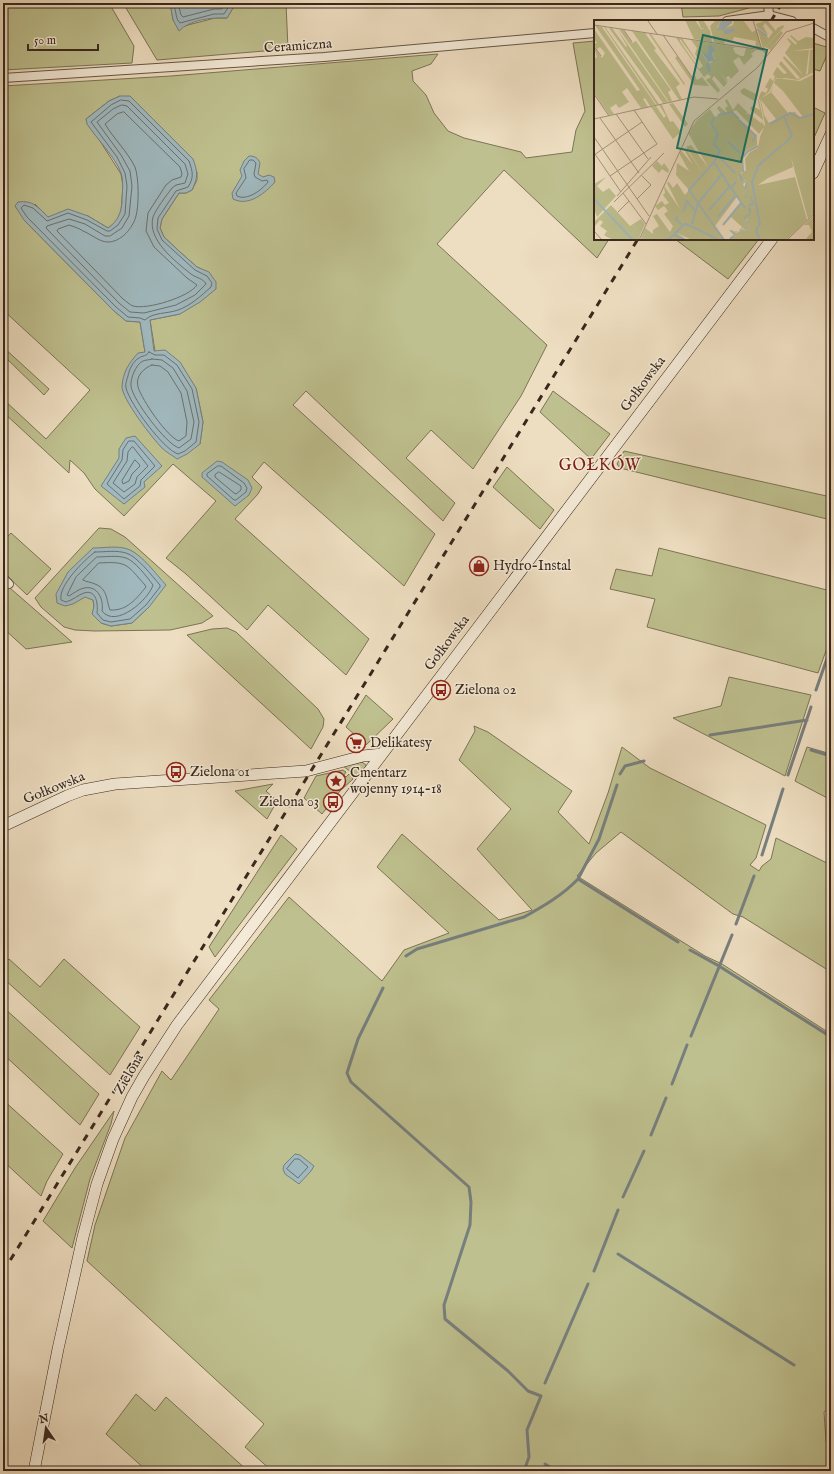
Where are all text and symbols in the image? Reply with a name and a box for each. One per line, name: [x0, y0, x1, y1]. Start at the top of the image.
inset map: [594, 20, 814, 240]
scale bar: [28, 26, 98, 52]
text: 50 m: [34, 33, 56, 48]
street label: Ceramiczna: [263, 35, 334, 57]
street label: Gołkowska: [616, 352, 670, 415]
district label: GOŁKÓW: [559, 454, 641, 476]
shop icon: Hydro-Instal: [468, 555, 490, 577]
place label: Hydro-Instal: [493, 557, 571, 575]
street label: Gołkowska: [420, 611, 474, 674]
bus stop icon: Zielona 02: [430, 679, 452, 701]
place label: Zielona 02: [455, 681, 517, 699]
supermarket icon: Delikatesy: [345, 732, 367, 754]
place label: Delikatesy: [370, 734, 432, 752]
bus stop icon: Zielona 01: [165, 761, 187, 783]
place label: Zielona 01: [190, 763, 250, 781]
place label: Cmentarz wojenny 1914-18: [350, 764, 442, 798]
street label: Gołkowska: [21, 767, 88, 808]
place icon: Cmentarz wojenny 1914-18: [325, 770, 347, 792]
bus stop icon: Zielona 03: [322, 791, 344, 813]
place label: Zielona 03: [259, 793, 319, 811]
street label: Zielona: [110, 1049, 148, 1098]
north arrow: [26, 1408, 66, 1448]
text: N: [37, 1411, 51, 1427]

